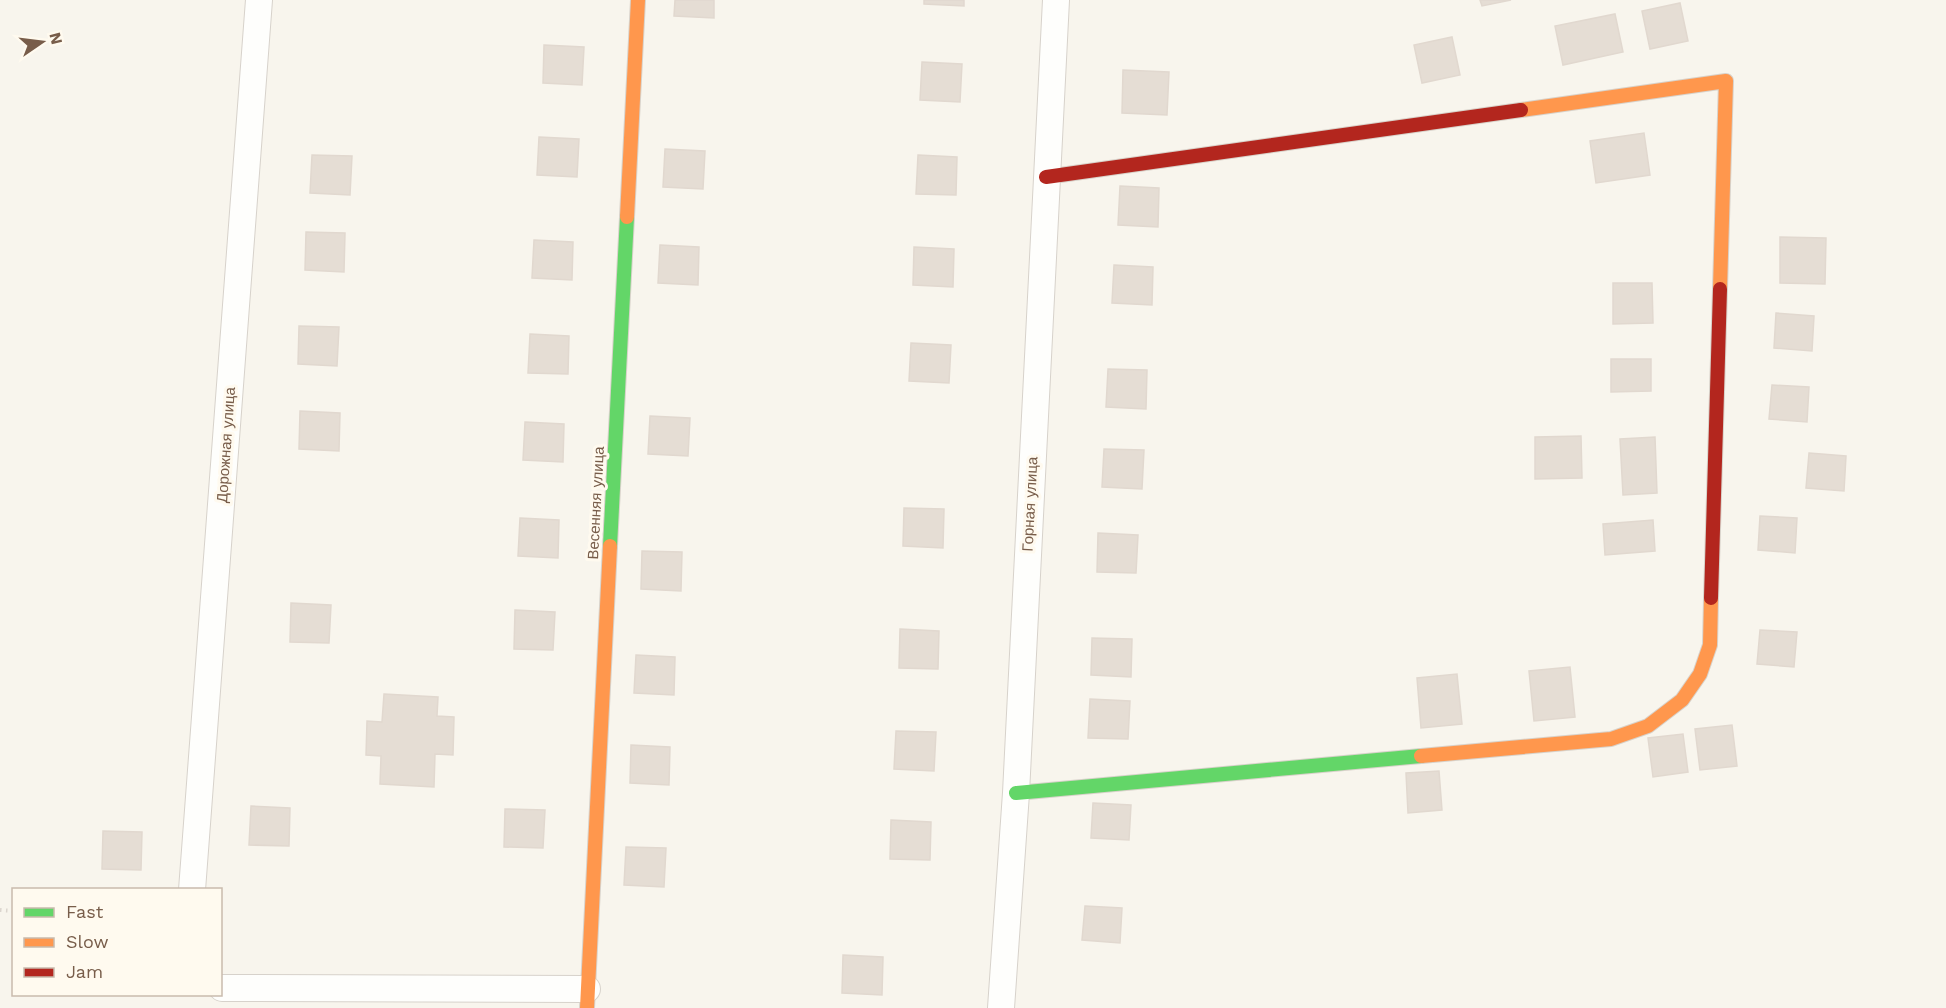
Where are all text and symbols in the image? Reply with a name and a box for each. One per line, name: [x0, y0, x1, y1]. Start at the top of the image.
north arrow: [12, 12, 72, 72]
text: N: [45, 30, 67, 47]
street label: Дорожная улица: [213, 386, 239, 504]
street label: Весенняя улица: [584, 445, 608, 560]
street label: Горная улица: [1019, 455, 1042, 552]
legend: [12, 888, 222, 996]
text: Fast: [66, 901, 104, 922]
text: Slow: [66, 931, 109, 952]
text: Jam: [66, 961, 103, 982]

